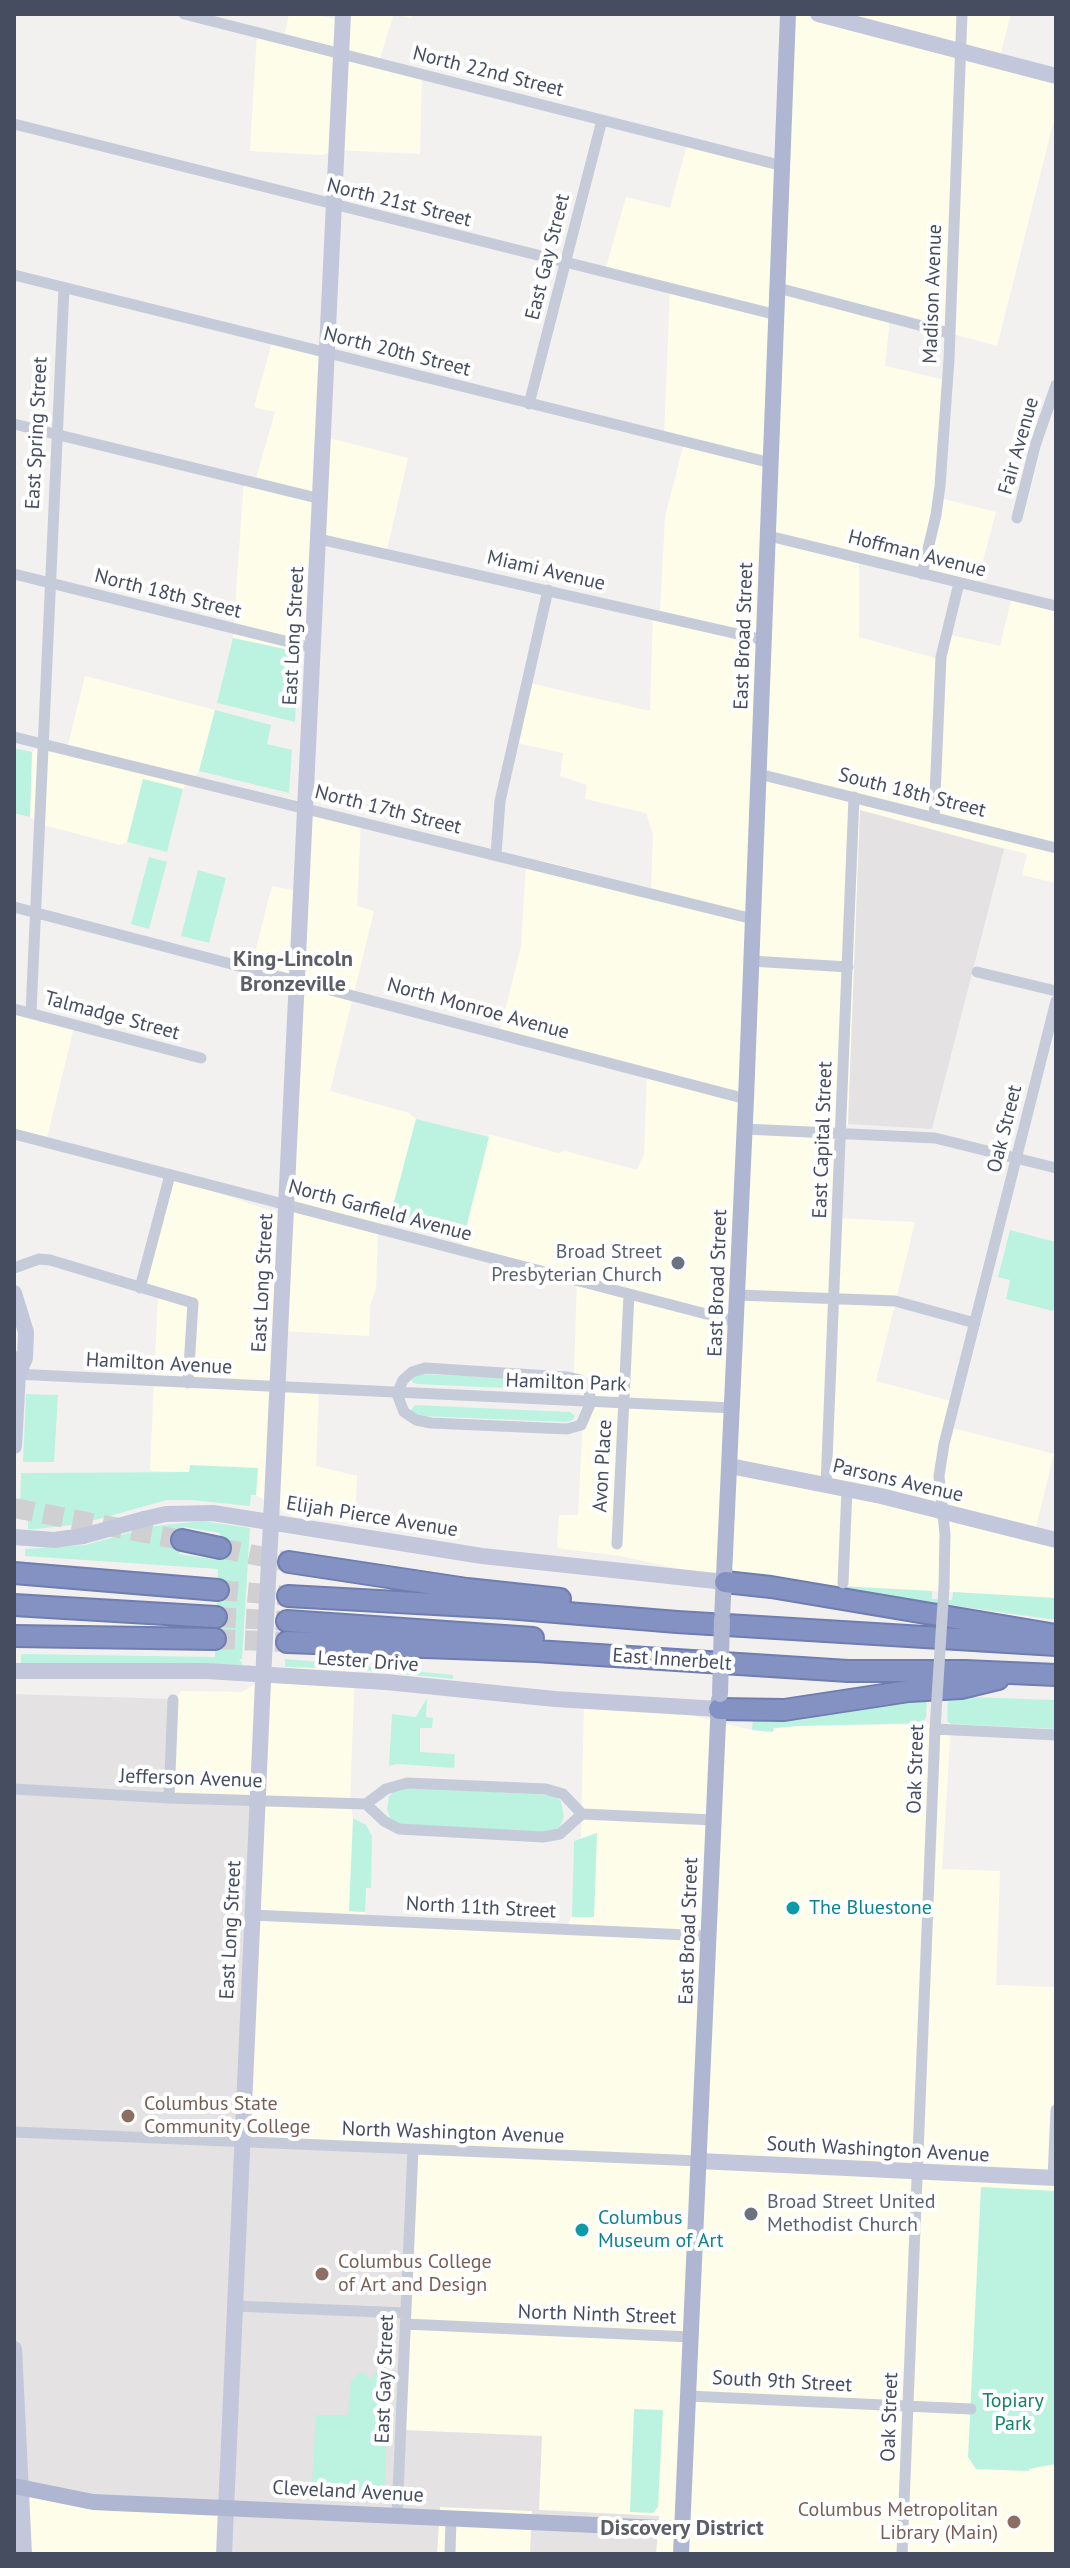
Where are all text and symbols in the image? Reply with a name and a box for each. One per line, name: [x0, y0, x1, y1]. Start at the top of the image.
street label: North 22nd Street: [410, 42, 566, 102]
street label: North 21st Street: [324, 173, 474, 233]
street label: East Gay Street: [521, 191, 575, 323]
street label: Madison Avenue: [919, 224, 947, 364]
street label: North 20th Street: [321, 322, 473, 382]
street label: East Spring Street: [21, 356, 53, 510]
street label: Fair Avenue: [994, 395, 1044, 497]
street label: Hoffman Avenue: [845, 525, 989, 583]
street label: Miami Avenue: [485, 546, 607, 596]
street label: East Broad Street: [729, 562, 759, 710]
street label: North 18th Street: [92, 564, 244, 624]
street label: East Long Street: [278, 566, 310, 706]
street label: South 18th Street: [836, 763, 988, 823]
street label: North 17th Street: [312, 780, 464, 840]
district label: King-Lincoln Bronzeville: [233, 947, 353, 998]
street label: North Monroe Avenue: [384, 973, 572, 1045]
street label: Talmadge Street: [42, 986, 182, 1046]
street label: East Capital Street: [808, 1061, 838, 1219]
street label: Oak Street: [983, 1083, 1027, 1175]
street label: North Garfield Avenue: [286, 1175, 474, 1247]
street label: East Broad Street: [703, 1209, 733, 1357]
street label: East Long Street: [247, 1213, 279, 1353]
place label: Broad Street Presbyterian Church: [491, 1240, 662, 1287]
marker: Broad Street Presbyterian Church: [669, 1254, 687, 1272]
street label: Hamilton Avenue: [85, 1348, 233, 1380]
street label: Hamilton Park: [505, 1369, 627, 1397]
street label: Avon Place: [589, 1419, 617, 1513]
street label: Parsons Avenue: [830, 1454, 966, 1508]
street label: Elijah Pierce Avenue: [284, 1492, 460, 1542]
street label: East Innerbelt: [612, 1644, 732, 1676]
street label: Lester Drive: [317, 1646, 419, 1678]
street label: Oak Street: [902, 1724, 930, 1814]
street label: Jefferson Avenue: [119, 1765, 263, 1793]
street label: East Broad Street: [674, 1857, 704, 2005]
street label: East Long Street: [215, 1860, 247, 2000]
street label: North 11th Street: [405, 1892, 557, 1924]
place label: The Bluestone: [809, 1896, 932, 1920]
marker: The Bluestone: [784, 1899, 802, 1917]
place label: Columbus State Community College: [144, 2092, 310, 2139]
marker: Columbus State Community College: [119, 2107, 137, 2125]
street label: North Washington Avenue: [341, 2117, 565, 2149]
street label: South Washington Avenue: [766, 2132, 990, 2168]
place label: Broad Street United Methodist Church: [767, 2190, 935, 2237]
marker: Broad Street United Methodist Church: [742, 2205, 760, 2223]
place label: Columbus Museum of Art: [598, 2206, 724, 2253]
marker: Columbus Museum of Art: [573, 2221, 591, 2239]
place label: Columbus College of Art and Design: [338, 2250, 492, 2297]
marker: Columbus College of Art and Design: [313, 2265, 331, 2283]
street label: North Ninth Street: [517, 2300, 677, 2330]
street label: East Gay Street: [371, 2314, 399, 2444]
street label: South 9th Street: [711, 2366, 853, 2398]
street label: Oak Street: [876, 2372, 904, 2462]
park label: Topiary Park: [982, 2389, 1044, 2436]
street label: Cleveland Avenue: [272, 2476, 424, 2508]
place label: Columbus Metropolitan Library (Main): [798, 2498, 998, 2545]
marker: Columbus Metropolitan Library (Main): [1005, 2513, 1023, 2531]
district label: Discovery District: [600, 2516, 764, 2542]

